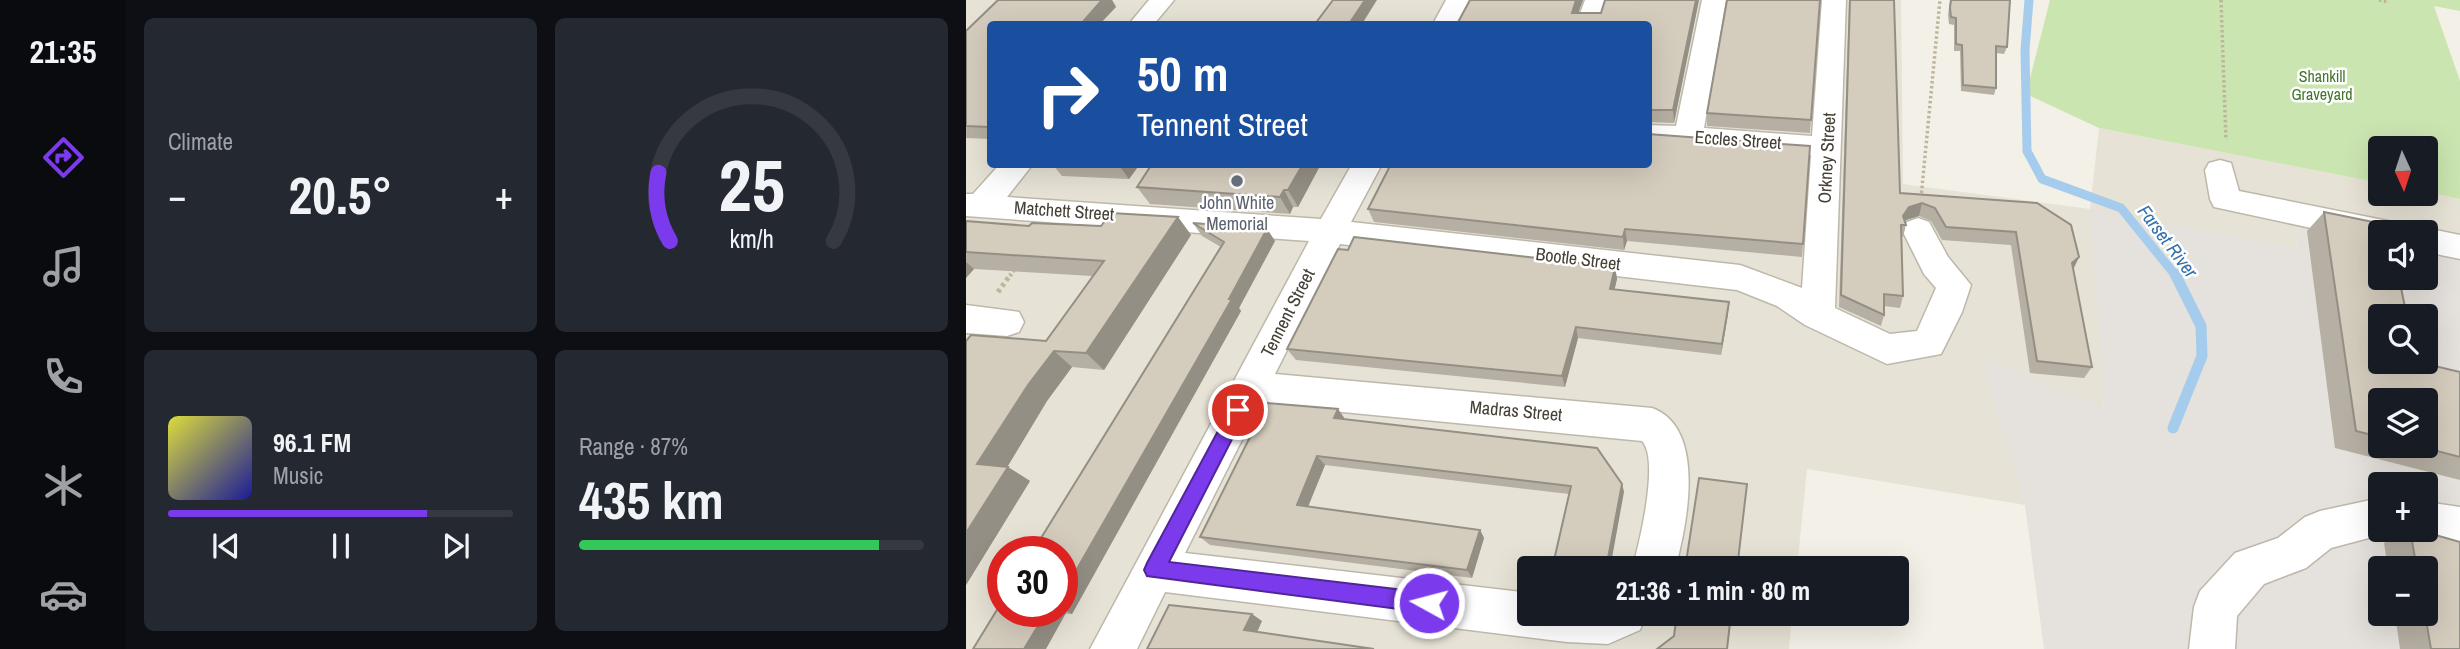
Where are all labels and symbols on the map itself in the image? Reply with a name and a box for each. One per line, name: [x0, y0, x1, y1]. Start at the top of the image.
park label: Shankill Graveyard: [2291, 65, 2353, 105]
street label: Orkney Street: [1812, 112, 1841, 204]
street label: Eccles Street: [1694, 124, 1782, 155]
north arrow: [2368, 136, 2438, 206]
marker: John White Memorial: [1229, 173, 1245, 189]
place label: John White Memorial: [1200, 190, 1274, 236]
street label: Matchett Street: [1013, 195, 1115, 226]
water label: Farset River: [2132, 199, 2204, 283]
street label: Bootle Street: [1534, 241, 1622, 276]
street label: Tennent Street: [1255, 264, 1320, 361]
pin: [1208, 380, 1268, 440]
street label: Madras Street: [1469, 394, 1563, 427]
speed limit sign: 30: [987, 536, 1078, 627]
position arrow: [1392, 566, 1466, 640]

